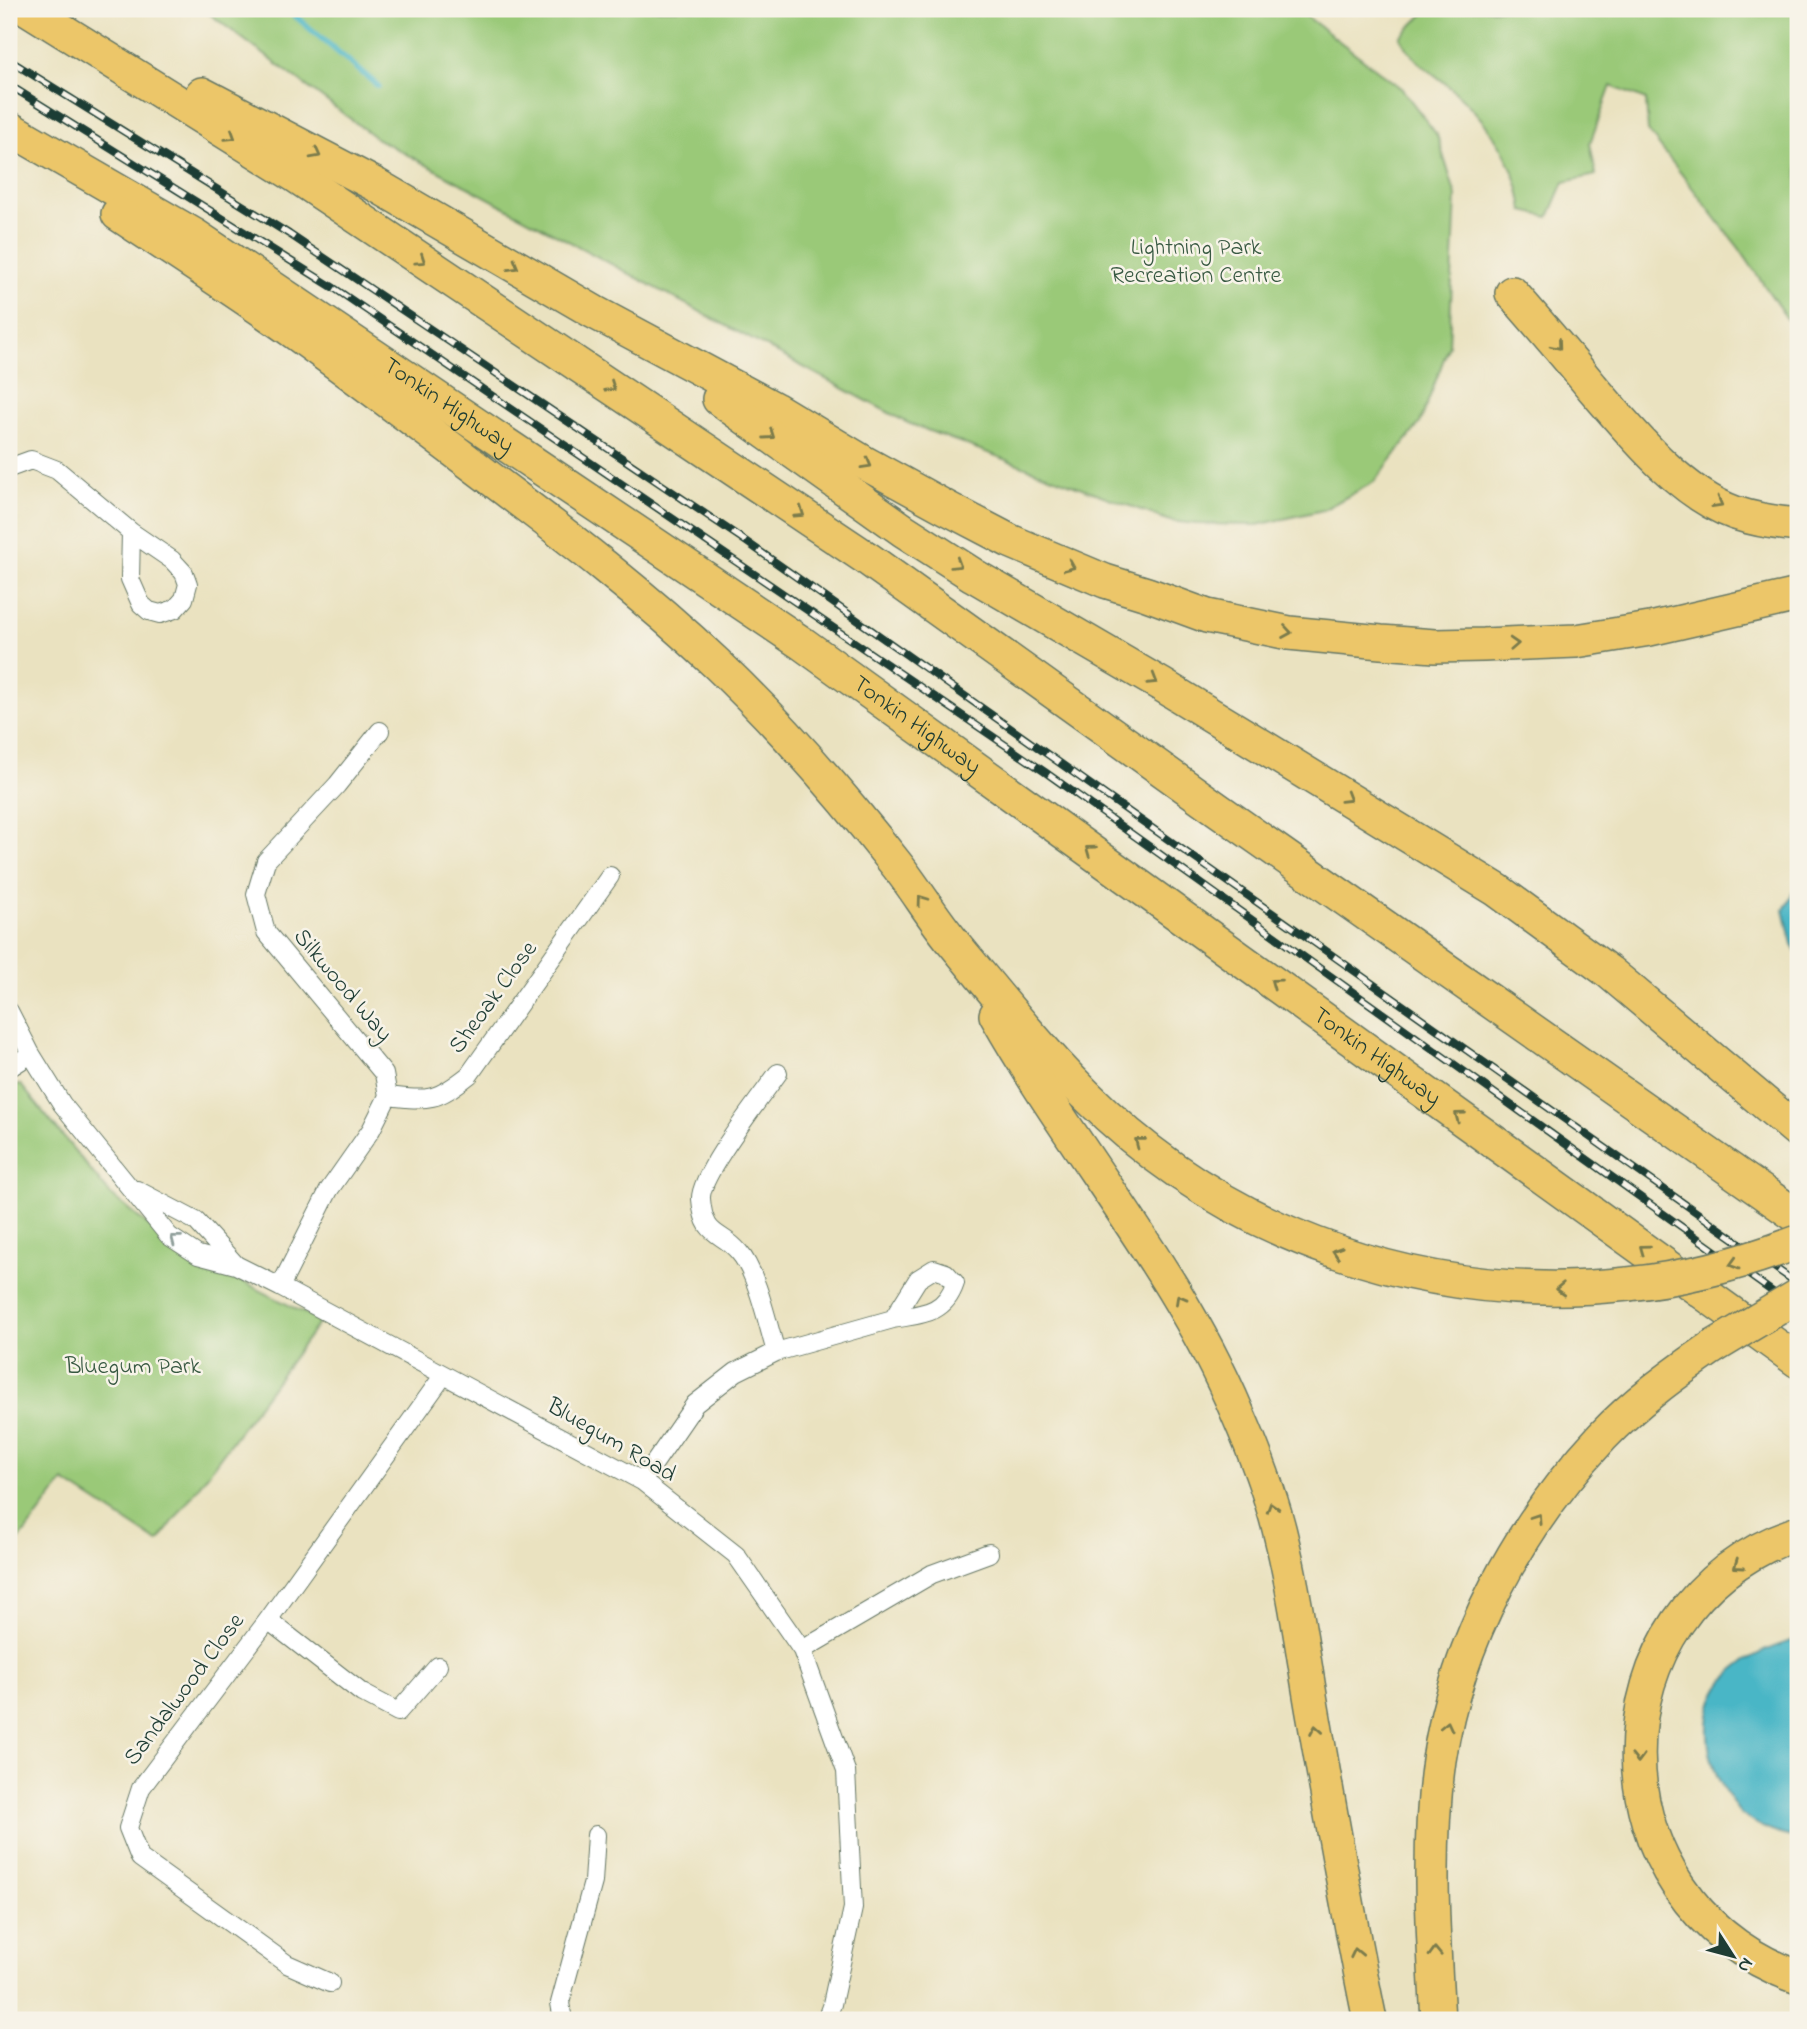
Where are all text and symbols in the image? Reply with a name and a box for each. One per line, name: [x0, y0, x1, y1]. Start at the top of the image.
one-way arrow: [223, 127, 236, 140]
one-way arrow: [309, 146, 321, 159]
park label: Lightning Park Recreation Centre: [1111, 231, 1282, 294]
one-way arrow: [414, 252, 427, 265]
one-way arrow: [507, 257, 520, 270]
one-way arrow: [1549, 337, 1561, 350]
street label: Tonkin Highway: [376, 349, 521, 463]
one-way arrow: [603, 378, 616, 391]
one-way arrow: [762, 427, 775, 439]
one-way arrow: [860, 456, 872, 469]
one-way arrow: [1710, 495, 1723, 508]
one-way arrow: [792, 505, 805, 518]
one-way arrow: [949, 556, 962, 569]
one-way arrow: [1063, 558, 1075, 572]
one-way arrow: [1281, 624, 1293, 639]
one-way arrow: [1509, 637, 1520, 652]
street label: Tonkin Highway: [845, 667, 988, 785]
one-way arrow: [1145, 672, 1158, 685]
one-way arrow: [1340, 790, 1353, 803]
one-way arrow: [1085, 846, 1098, 858]
one-way arrow: [918, 896, 931, 908]
street label: Silkwood Way: [283, 921, 400, 1051]
street label: Sheoak Close: [441, 934, 547, 1062]
one-way arrow: [1270, 979, 1282, 991]
street label: Tonkin Highway: [1305, 999, 1448, 1116]
one-way arrow: [1454, 1112, 1467, 1124]
one-way arrow: [1134, 1138, 1147, 1151]
one-way arrow: [170, 1234, 183, 1247]
one-way arrow: [1639, 1245, 1651, 1257]
one-way arrow: [1331, 1246, 1343, 1260]
one-way arrow: [1728, 1255, 1740, 1270]
one-way arrow: [1554, 1281, 1565, 1296]
one-way arrow: [1175, 1294, 1188, 1306]
park label: Bluegum Park: [64, 1350, 201, 1385]
street label: Bluegum Road: [539, 1389, 683, 1493]
one-way arrow: [1265, 1501, 1280, 1513]
one-way arrow: [1529, 1513, 1542, 1526]
one-way arrow: [1733, 1556, 1746, 1569]
street label: Sandalwood Close: [116, 1606, 254, 1774]
one-way arrow: [1439, 1720, 1453, 1732]
one-way arrow: [1309, 1724, 1324, 1736]
one-way arrow: [1630, 1754, 1646, 1764]
north arrow: [1699, 1920, 1769, 1990]
one-way arrow: [1428, 1946, 1443, 1957]
one-way arrow: [1350, 1947, 1365, 1959]
text: N: [1730, 1951, 1759, 1978]

